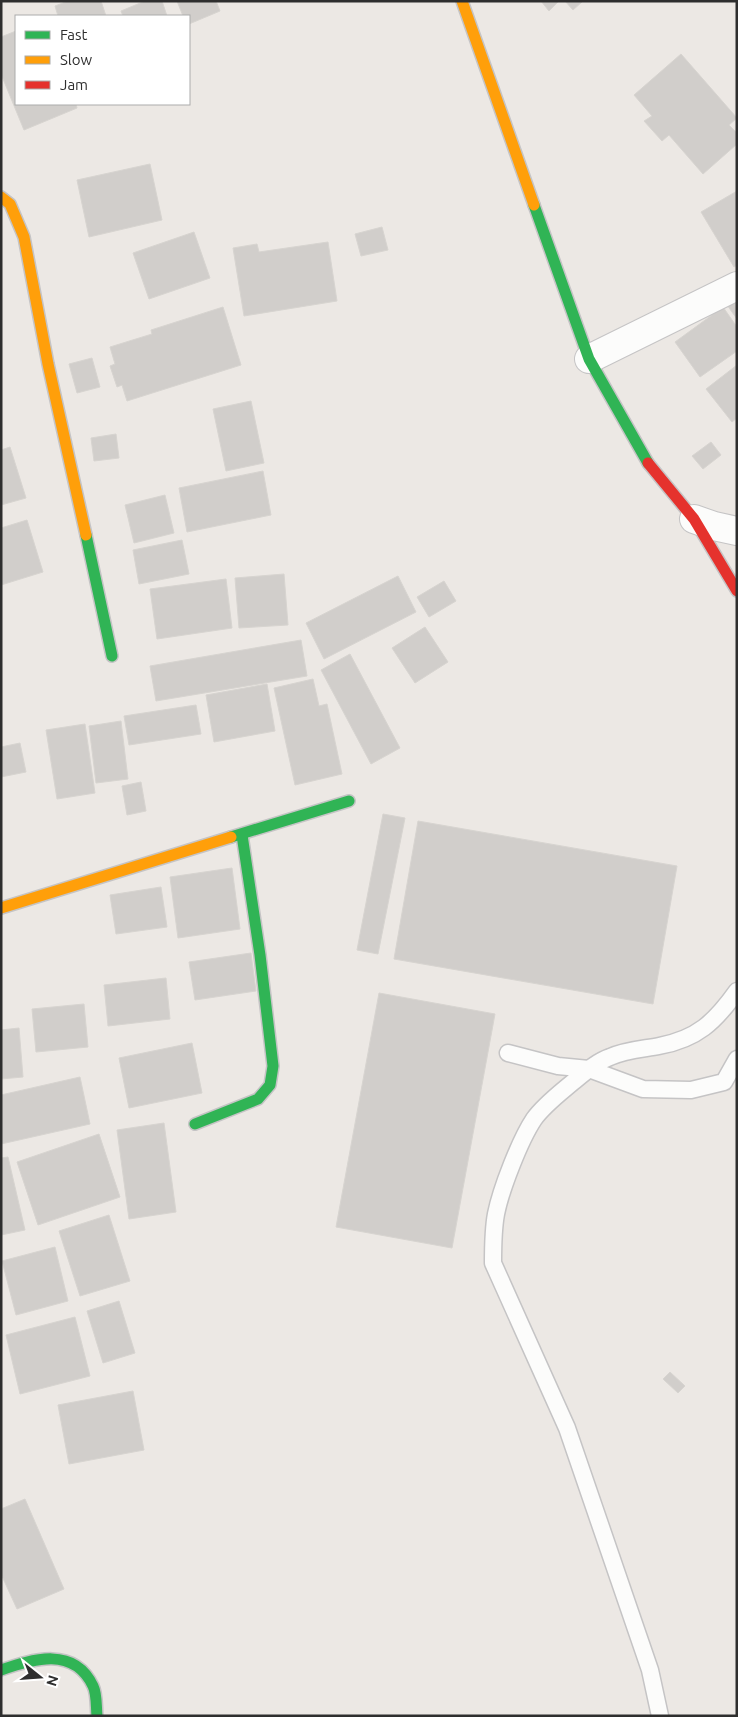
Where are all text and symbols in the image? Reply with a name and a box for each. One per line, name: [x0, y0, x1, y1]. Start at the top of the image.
legend: [15, 15, 190, 105]
text: Fast: [60, 26, 88, 43]
text: Slow: [60, 51, 93, 68]
text: Jam: [60, 76, 88, 93]
north arrow: [15, 1652, 65, 1702]
text: N: [43, 1673, 62, 1688]

